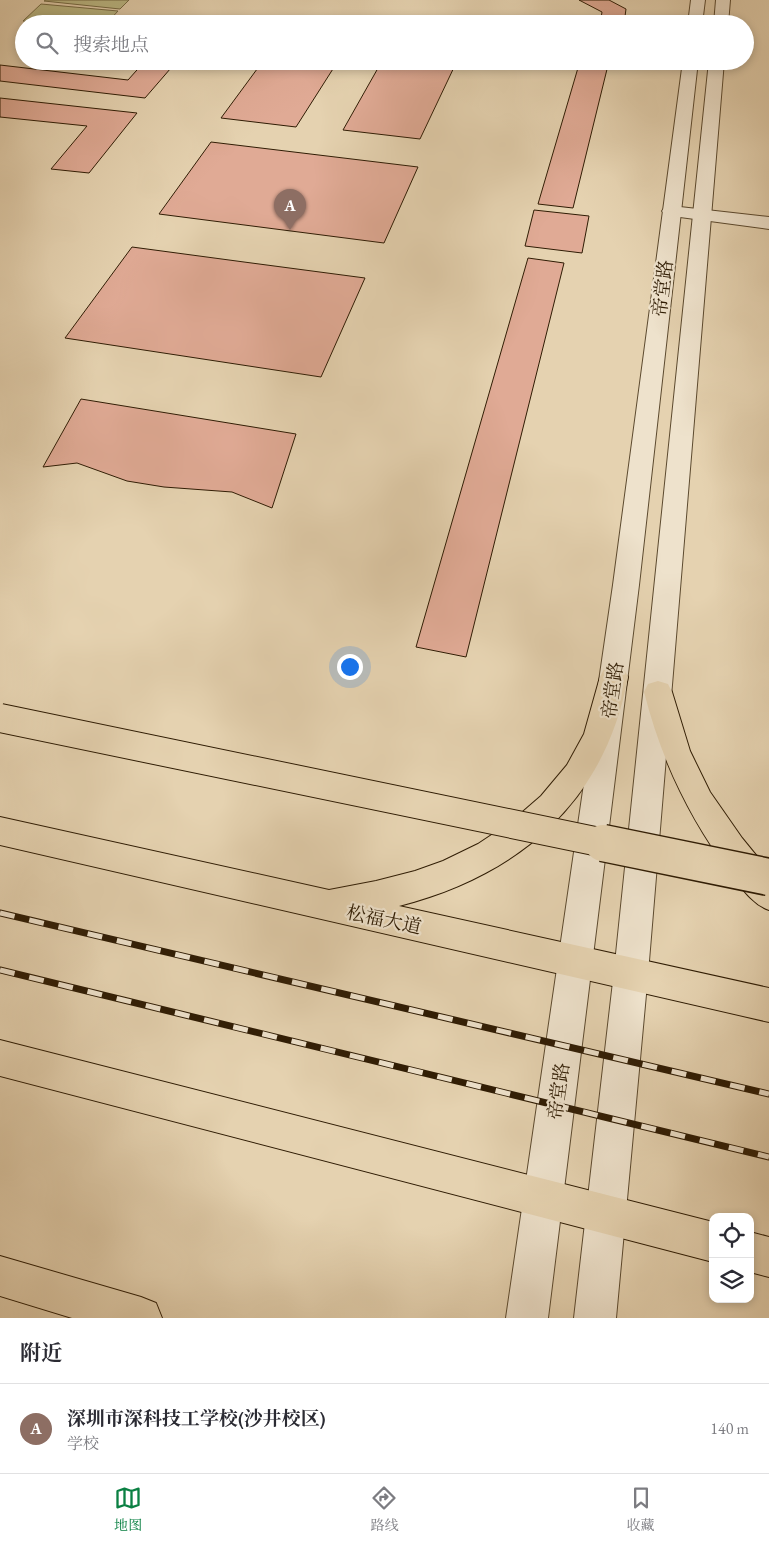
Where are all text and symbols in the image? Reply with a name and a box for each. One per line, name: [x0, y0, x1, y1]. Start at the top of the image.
search box: [15, 15, 754, 70]
icon: search: [33, 29, 61, 57]
text: 搜索地点: [73, 32, 149, 57]
pin: A: [274, 189, 306, 230]
street label: 帝堂路: [647, 258, 678, 318]
your location: [337, 654, 363, 680]
street label: 帝堂路: [596, 660, 629, 720]
street label: 松福大道: [344, 899, 424, 940]
street label: 帝堂路: [542, 1061, 575, 1121]
map controls: [709, 1213, 754, 1303]
button: locate: [709, 1213, 754, 1258]
button: layers: [709, 1258, 754, 1303]
text: 附近: [20, 1339, 62, 1366]
text: 深圳市深科技工学校(沙井校区): [67, 1406, 326, 1431]
text: A: [30, 1418, 42, 1439]
text: 140 m: [710, 1418, 749, 1439]
text: 学校: [67, 1433, 99, 1454]
tab: 地图: [114, 1484, 142, 1534]
tab: 路线: [370, 1484, 398, 1534]
tab: 收藏: [627, 1484, 655, 1534]

